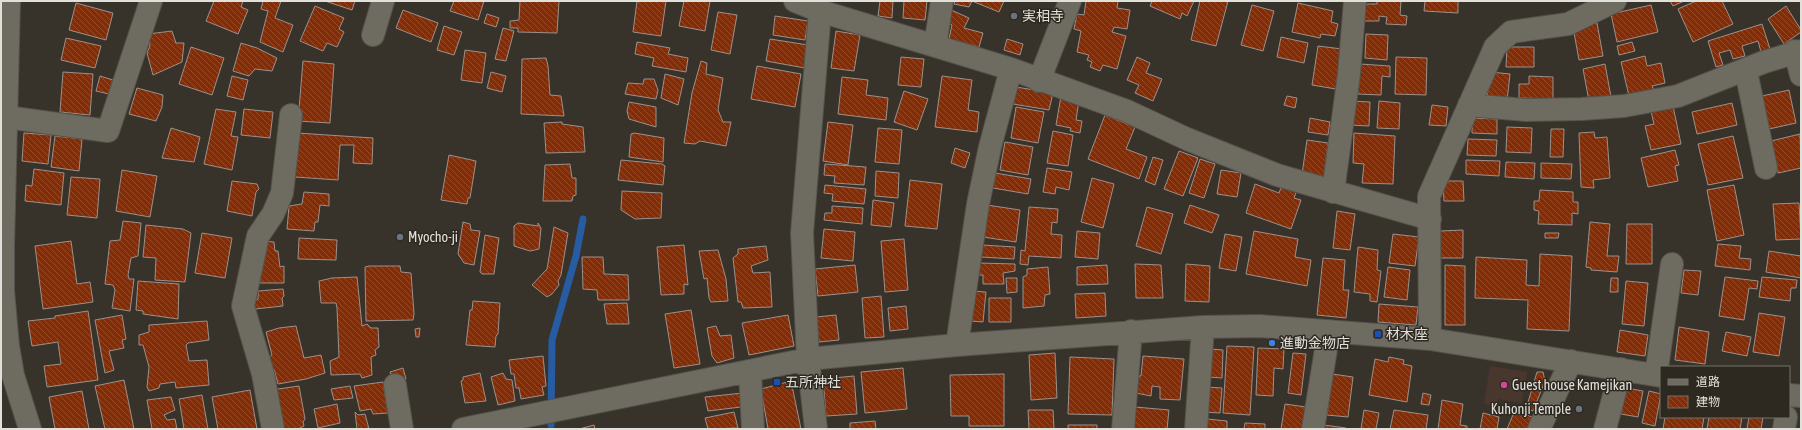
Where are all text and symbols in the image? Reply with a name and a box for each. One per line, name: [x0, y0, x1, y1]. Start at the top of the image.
place label: 実相寺: [1022, 8, 1064, 24]
marker: 実相寺: [1009, 11, 1019, 21]
place label: Myocho-ji: [408, 229, 458, 245]
marker: Myocho-ji: [395, 232, 405, 242]
place label: 材木座: [1386, 326, 1428, 342]
marker: 材木座: [1373, 329, 1383, 339]
place label: 進動金物店: [1280, 335, 1350, 351]
marker: 進動金物店: [1267, 338, 1277, 348]
legend: [1660, 366, 1790, 418]
place label: 五所神社: [785, 374, 841, 390]
text: 道路: [1696, 375, 1720, 389]
marker: 五所神社: [772, 377, 782, 387]
place label: Guest house Kamejikan: [1512, 377, 1632, 393]
marker: Guest house Kamejikan: [1499, 380, 1509, 390]
text: 建物: [1696, 395, 1720, 409]
place label: Kuhonji Temple: [1491, 401, 1571, 417]
marker: Kuhonji Temple: [1574, 404, 1584, 414]

